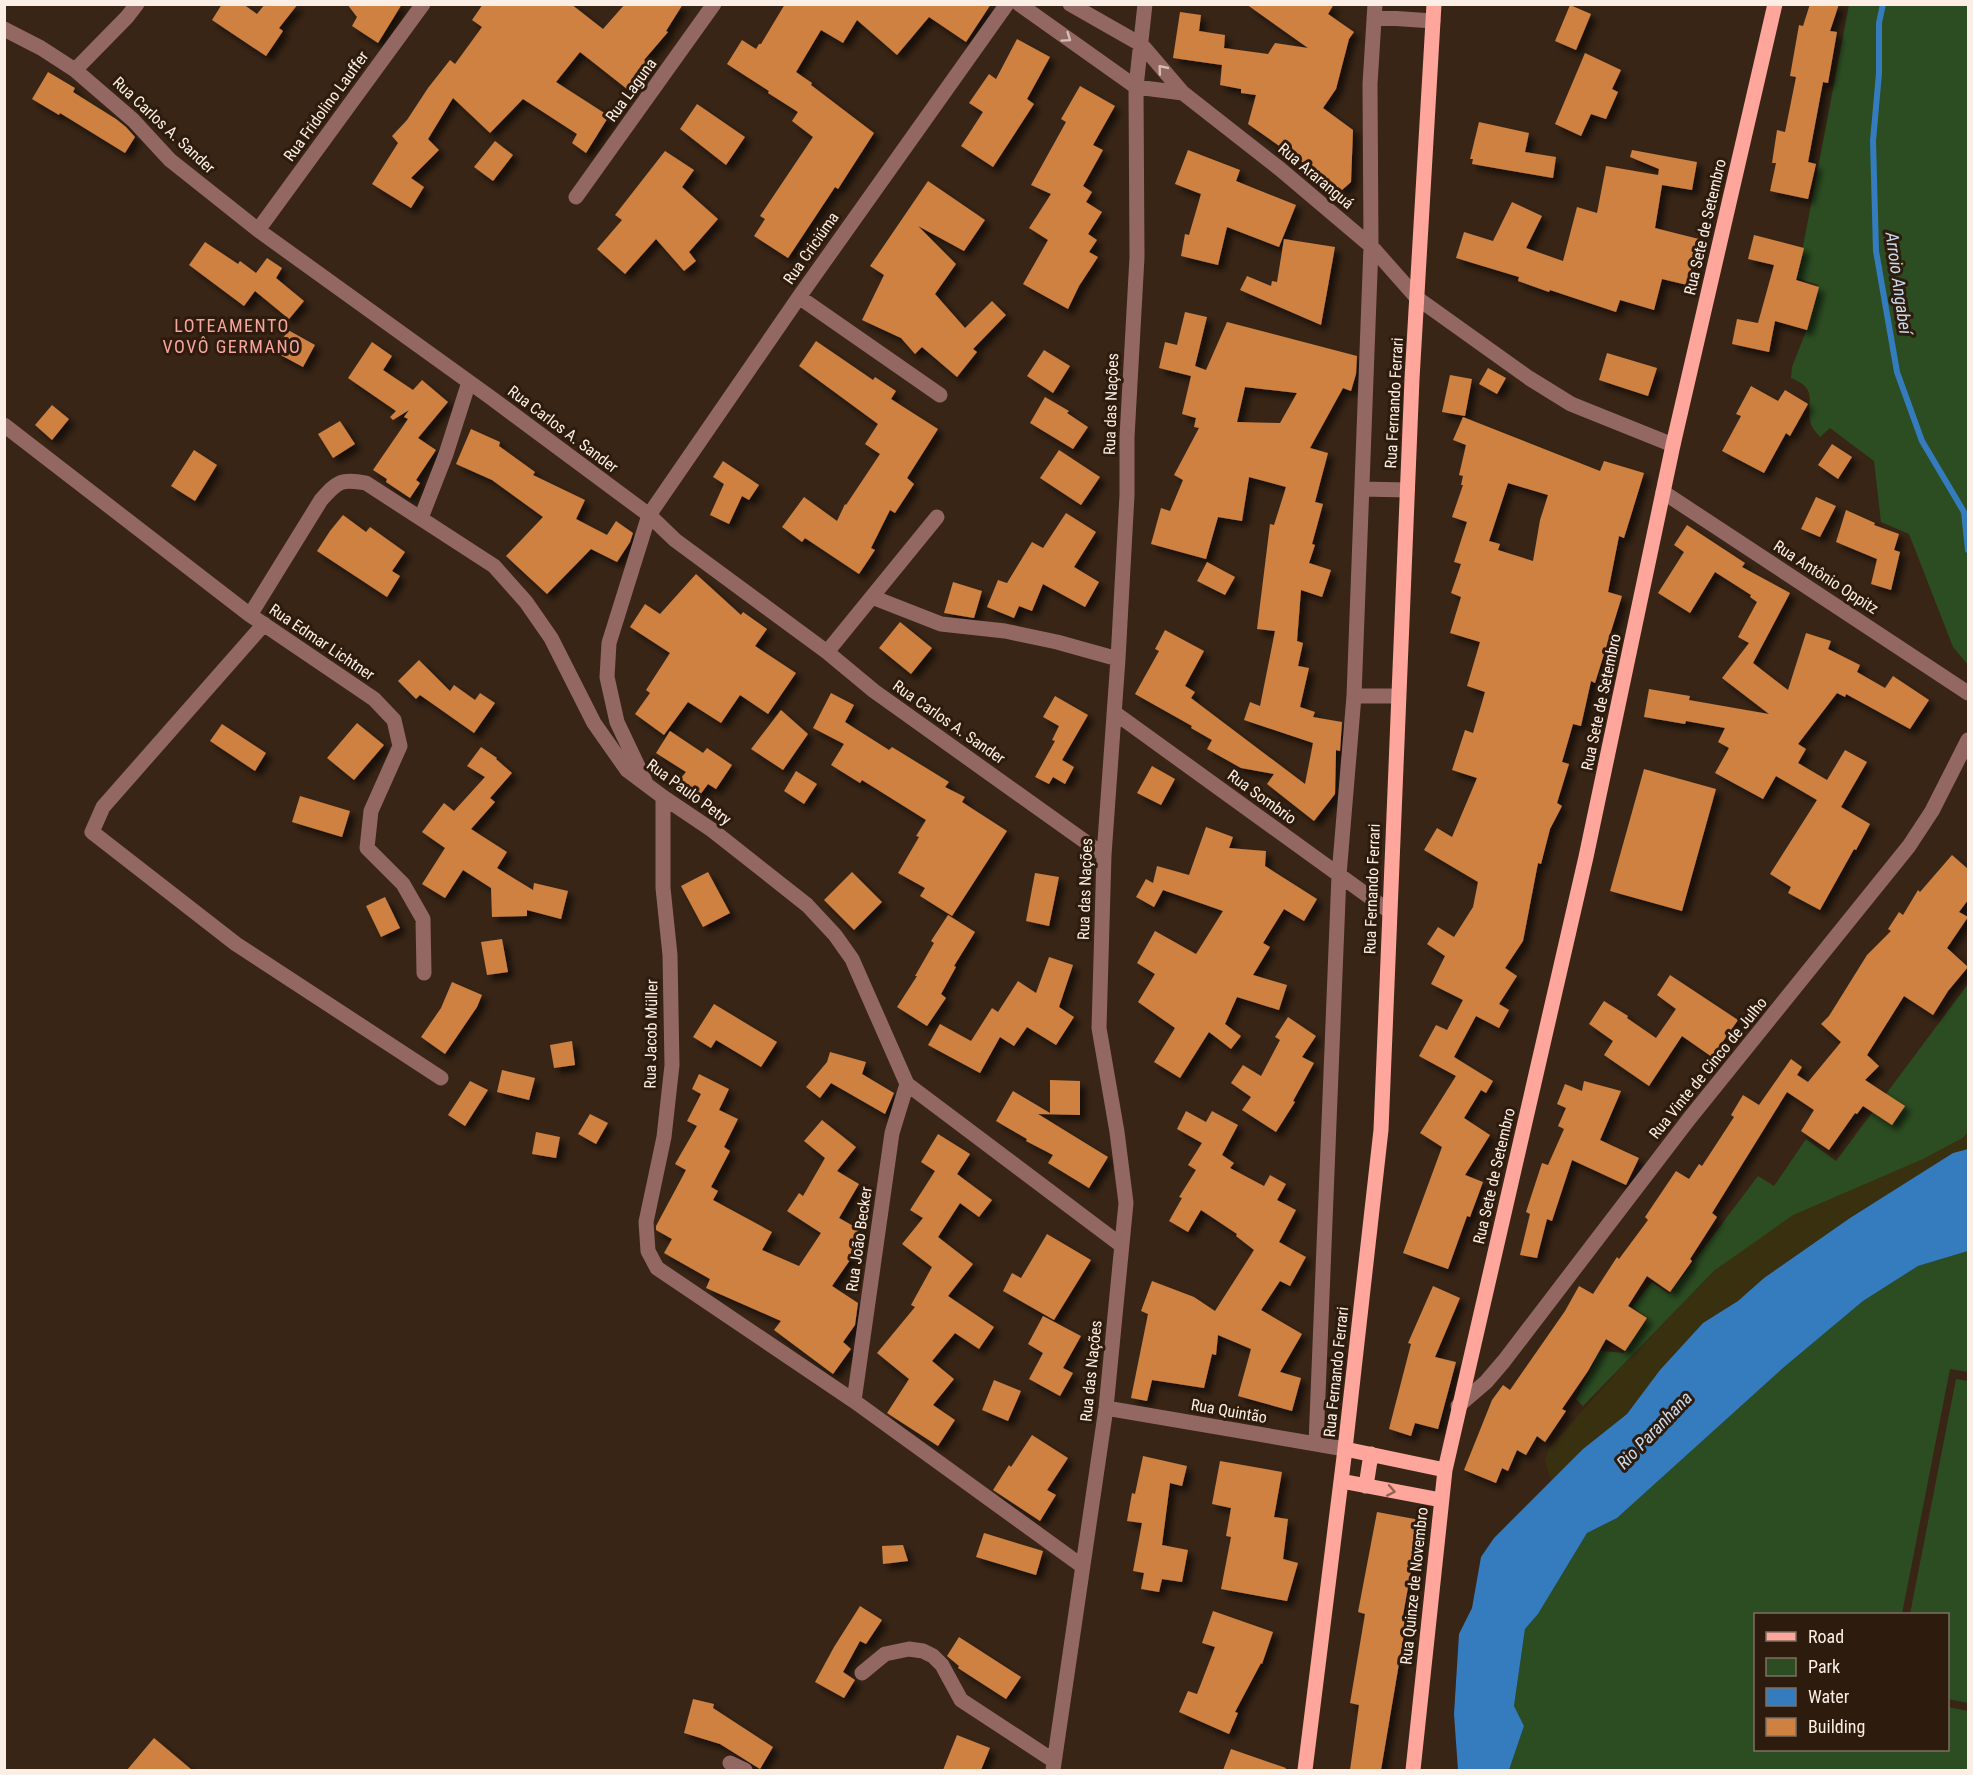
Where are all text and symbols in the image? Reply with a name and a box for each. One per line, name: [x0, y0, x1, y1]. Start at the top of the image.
one-way arrow: [1060, 31, 1071, 42]
street label: Rua Fridolino Lauffer: [280, 47, 372, 165]
street label: Rua Laguna: [602, 55, 660, 125]
one-way arrow: [1159, 65, 1170, 76]
street label: Rua Carlos A. Sander: [109, 73, 219, 177]
street label: Rua Araranguá: [1275, 139, 1357, 213]
street label: Rua Sete de Setembro: [1680, 157, 1730, 297]
street label: Rua Criciúma: [779, 208, 843, 288]
water label: Arroio Angabeí: [1881, 230, 1917, 338]
district label: LOTEAMENTO VOVÔ GERMANO: [163, 315, 301, 357]
street label: Rua Fernando Ferrari: [1381, 337, 1407, 469]
street label: Rua das Nações: [1100, 353, 1122, 455]
street label: Rua Carlos A. Sander: [504, 381, 622, 477]
street label: Rua Antônio Oppitz: [1770, 536, 1882, 618]
street label: Rua Edmar Lichtner: [266, 600, 378, 684]
street label: Rua Sete de Setembro: [1577, 632, 1625, 772]
street label: Rua Carlos A. Sander: [889, 676, 1009, 768]
street label: Rua Paulo Petry: [643, 755, 735, 829]
street label: Rua Sombrio: [1224, 766, 1300, 828]
street label: Rua Fernando Ferrari: [1360, 823, 1384, 955]
street label: Rua das Nações: [1074, 838, 1096, 940]
street label: Rua Jacob Müller: [641, 979, 661, 1089]
street label: Rua Vinte de Cinco de Julho: [1645, 993, 1771, 1143]
street label: Rua Sete de Setembro: [1469, 1106, 1519, 1246]
street label: Rua João Becker: [842, 1185, 876, 1293]
street label: Rua Fernando Ferrari: [1320, 1306, 1352, 1438]
street label: Rua das Nações: [1076, 1319, 1106, 1423]
water label: Rio Paranhana: [1612, 1387, 1696, 1473]
street label: Rua Quintão: [1190, 1395, 1268, 1427]
one-way arrow: [1386, 1484, 1396, 1497]
street label: Rua Quinze de Novembro: [1396, 1506, 1432, 1666]
legend: [1754, 1613, 1949, 1751]
text: Road: [1808, 1626, 1844, 1647]
text: Park: [1808, 1656, 1840, 1677]
text: Water: [1808, 1686, 1850, 1707]
text: Building: [1808, 1716, 1865, 1737]

